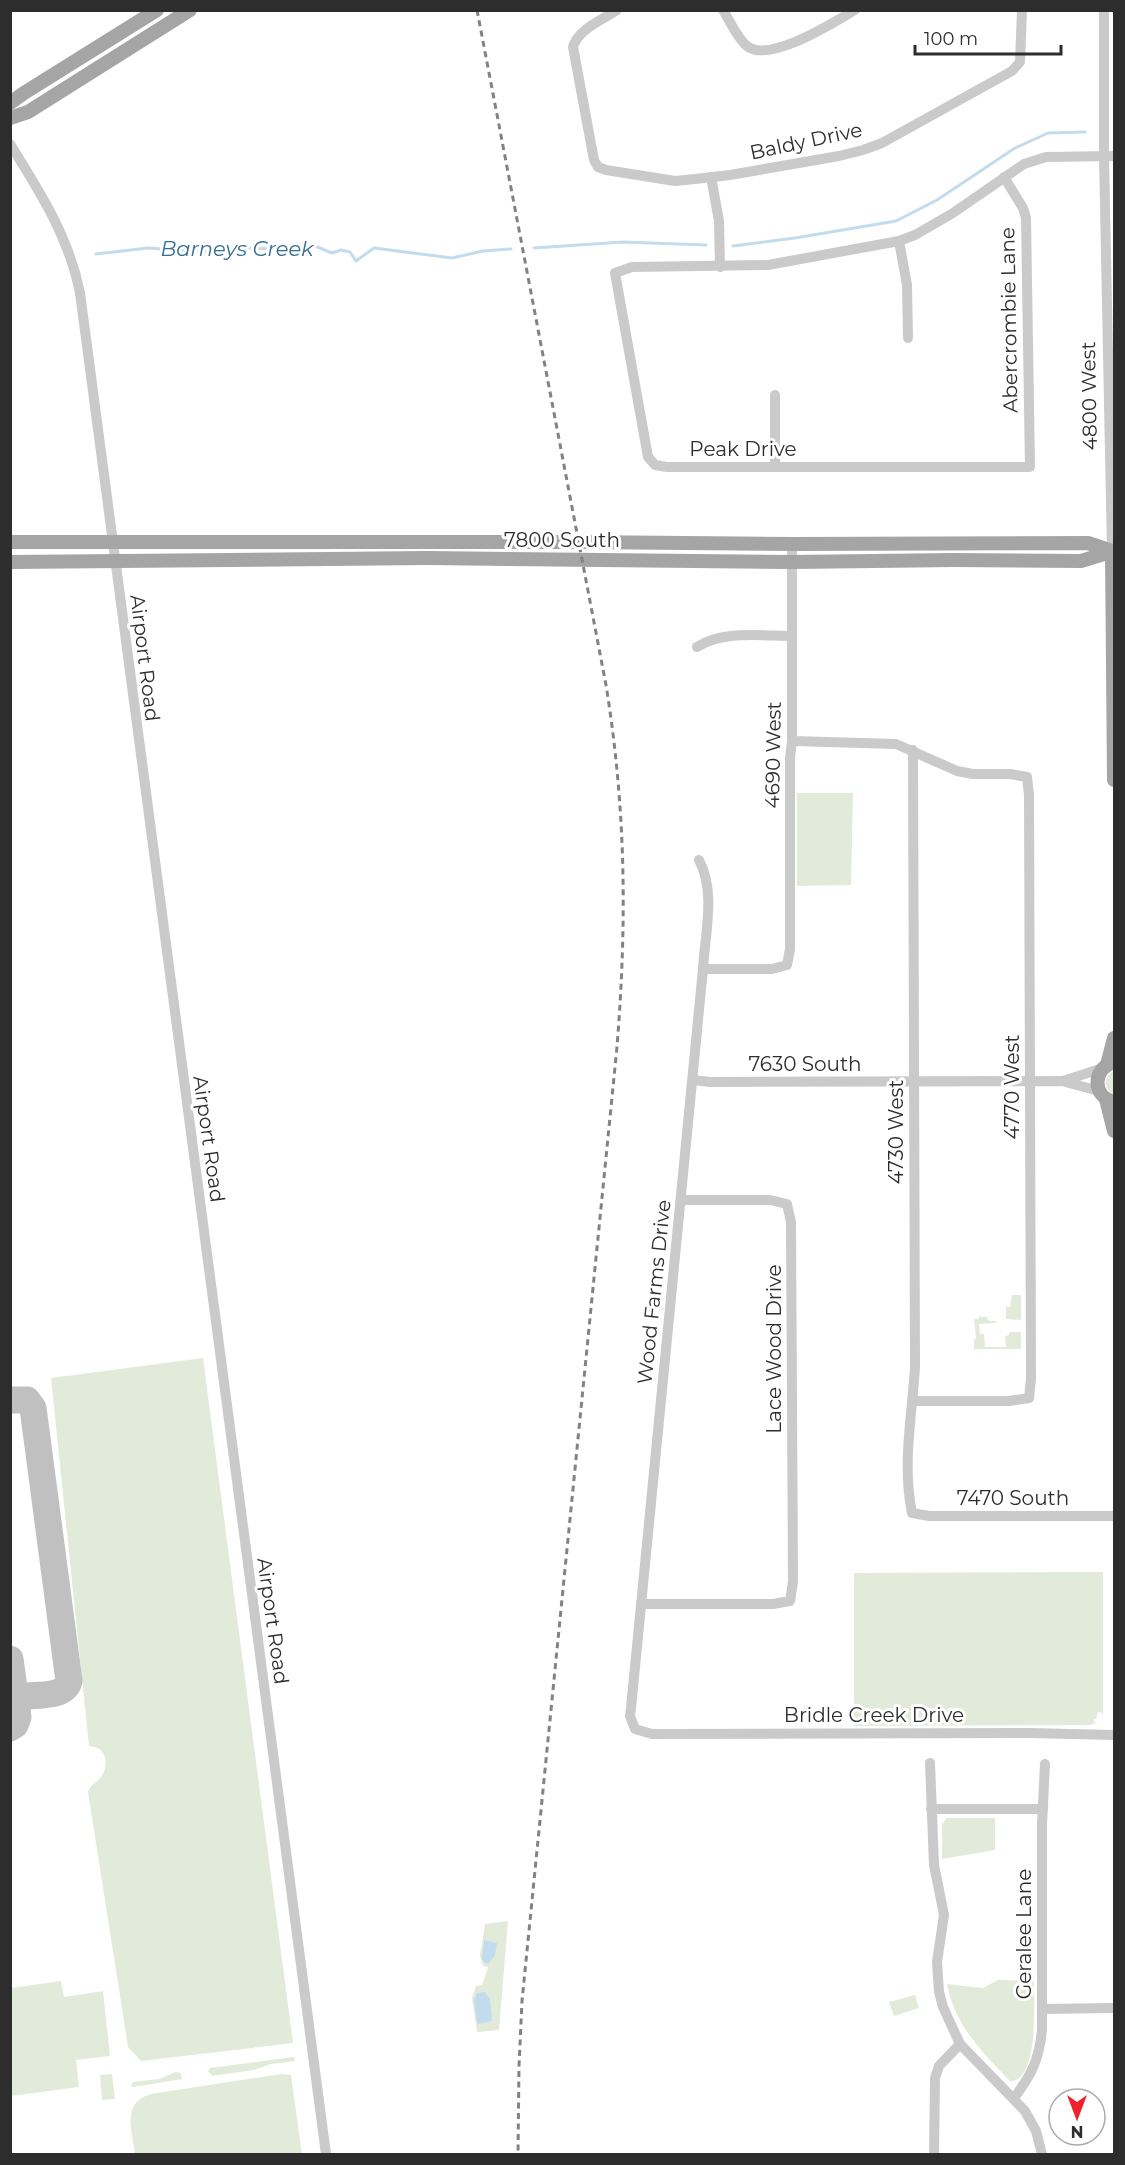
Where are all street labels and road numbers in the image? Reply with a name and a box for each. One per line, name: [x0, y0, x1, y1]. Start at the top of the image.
street label: Baldy Drive: [748, 117, 864, 165]
street label: Abercrombie Lane: [995, 227, 1023, 413]
street label: 4800 West: [1076, 341, 1102, 451]
street label: Peak Drive: [689, 437, 797, 461]
street label: 7800 South: [504, 528, 620, 552]
street label: Airport Road: [125, 593, 165, 723]
street label: 4690 West: [760, 701, 786, 809]
street label: 4770 West: [1000, 1035, 1024, 1139]
street label: 7630 South: [748, 1052, 862, 1076]
street label: Airport Road: [188, 1074, 230, 1204]
street label: 4730 West: [884, 1080, 908, 1184]
street label: Wood Farms Drive: [632, 1198, 676, 1386]
street label: Lace Wood Drive: [762, 1264, 786, 1434]
street label: 7470 South: [957, 1486, 1069, 1510]
street label: Airport Road: [252, 1556, 294, 1686]
street label: Bridle Creek Drive: [784, 1703, 964, 1727]
street label: Geralee Lane: [1012, 1869, 1036, 1999]

